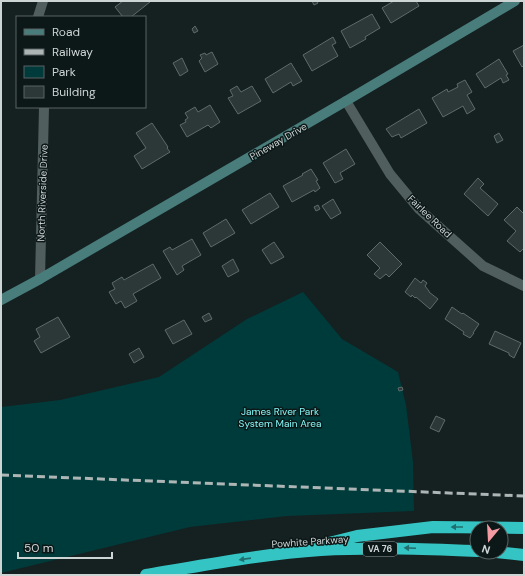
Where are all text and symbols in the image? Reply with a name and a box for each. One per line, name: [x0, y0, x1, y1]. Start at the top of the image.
legend: [16, 16, 146, 108]
text: Road: [52, 24, 80, 40]
text: Railway: [52, 44, 93, 60]
text: Park: [52, 64, 76, 80]
text: Building: [52, 84, 96, 100]
street label: Pineway Drive: [247, 120, 310, 163]
street label: North Riverside Drive: [34, 144, 51, 242]
street label: Fairlee Road: [405, 192, 454, 241]
park label: James River Park System Main Area: [239, 405, 321, 430]
north arrow: [469, 520, 509, 560]
one-way arrow: [450, 524, 463, 530]
street label: Powhite Parkway: [271, 532, 349, 551]
scale bar: [18, 534, 112, 560]
text: 50 m: [24, 540, 53, 556]
road number: VA 76: [363, 542, 397, 556]
text: N: [480, 542, 492, 557]
one-way arrow: [404, 545, 416, 552]
one-way arrow: [239, 556, 251, 562]

